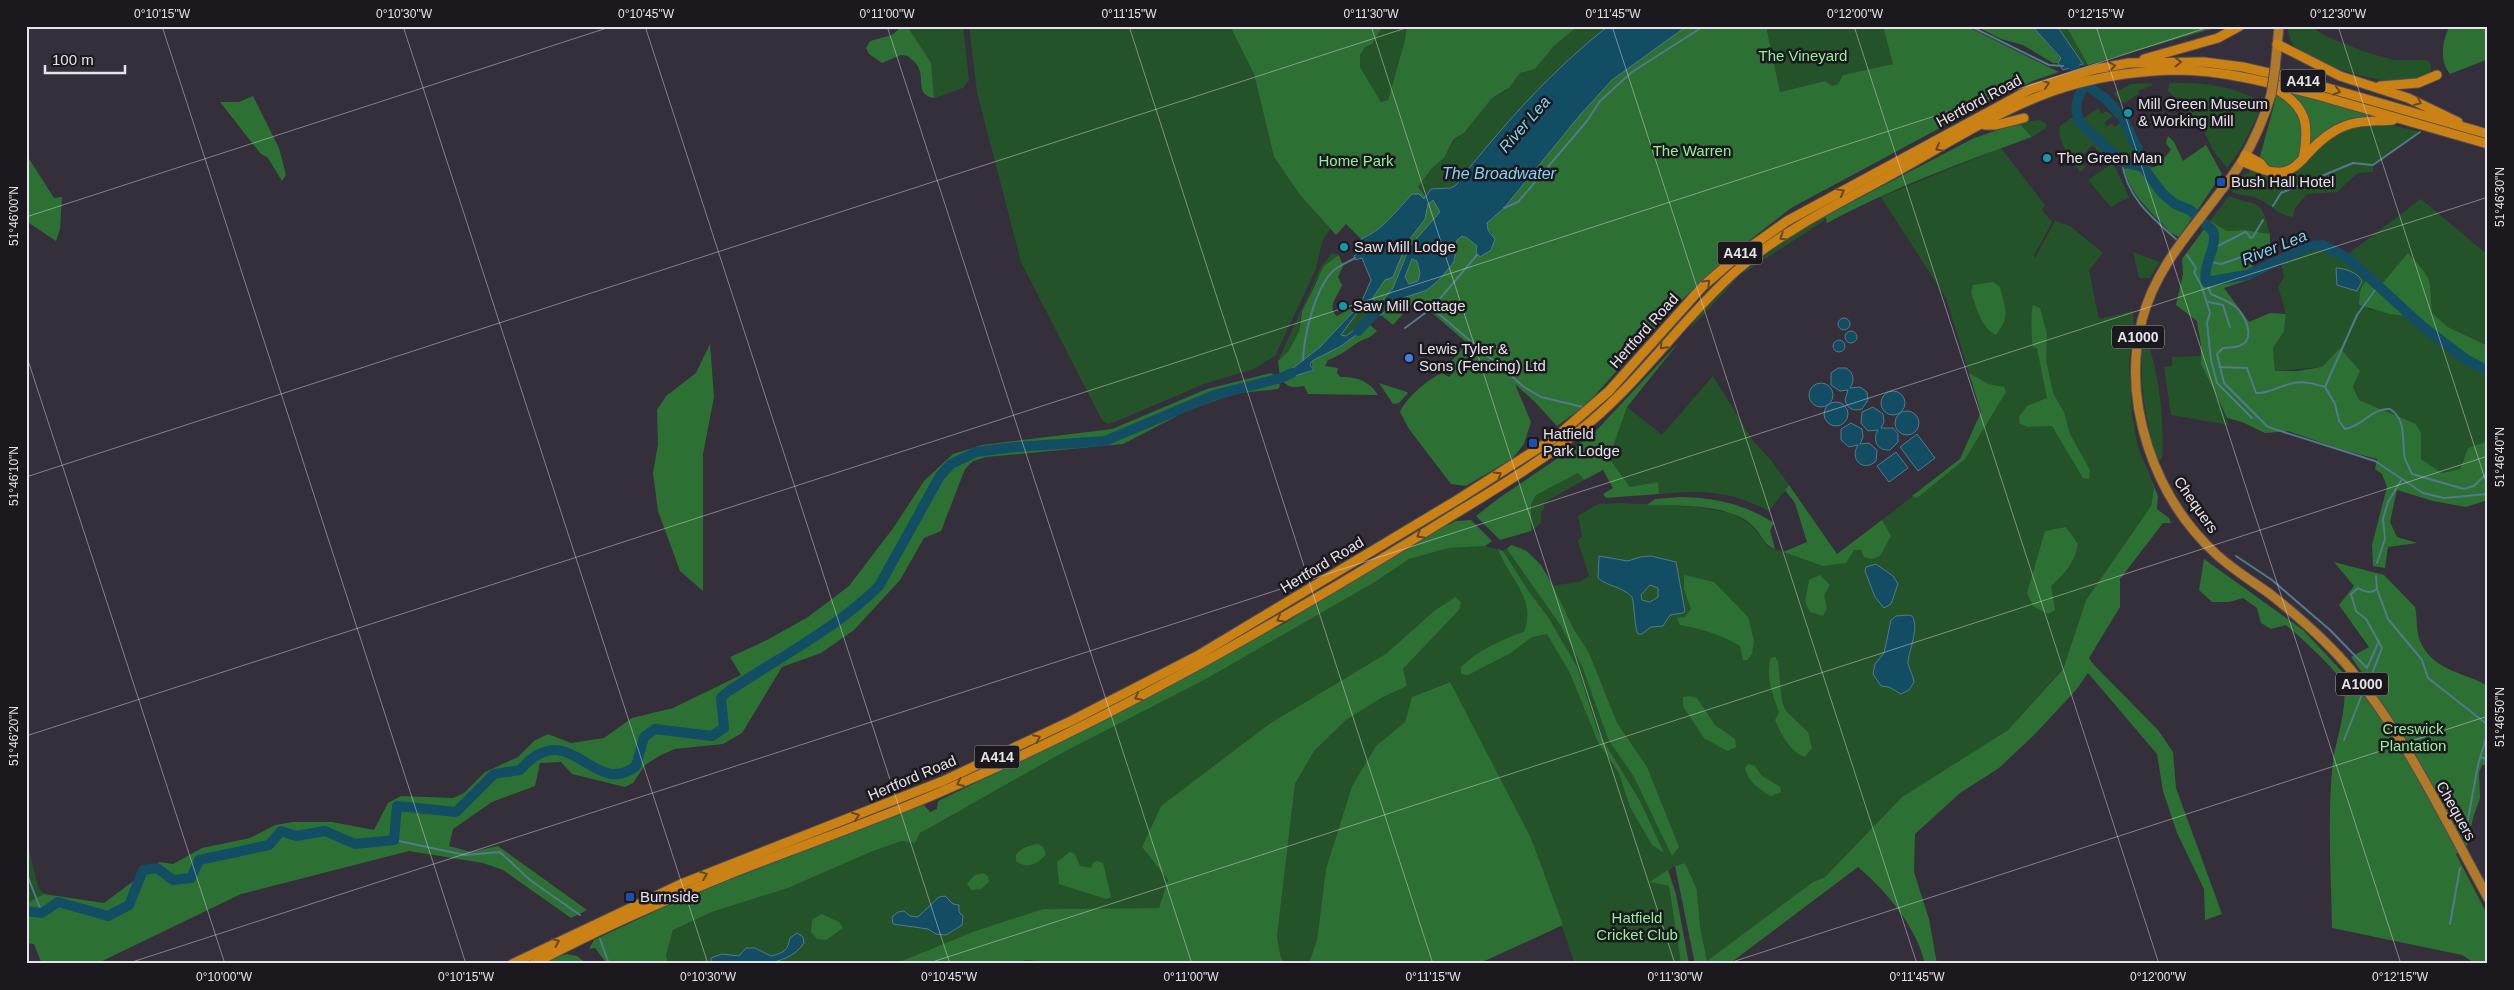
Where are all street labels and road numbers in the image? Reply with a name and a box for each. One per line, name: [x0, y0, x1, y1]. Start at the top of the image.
road number: A414: [2280, 70, 2326, 92]
street label: Hertford Road: [1933, 71, 2024, 130]
road number: A414: [1718, 242, 1762, 264]
street label: Hertford Road: [1606, 290, 1681, 371]
road number: A1000: [2112, 326, 2164, 348]
street label: Chequers: [2171, 473, 2222, 536]
street label: Hertford Road: [1277, 533, 1367, 596]
road number: A1000: [2336, 672, 2388, 696]
road number: A414: [974, 746, 1020, 769]
street label: Hertford Road: [865, 751, 958, 804]
street label: Chequers: [2433, 778, 2480, 843]

